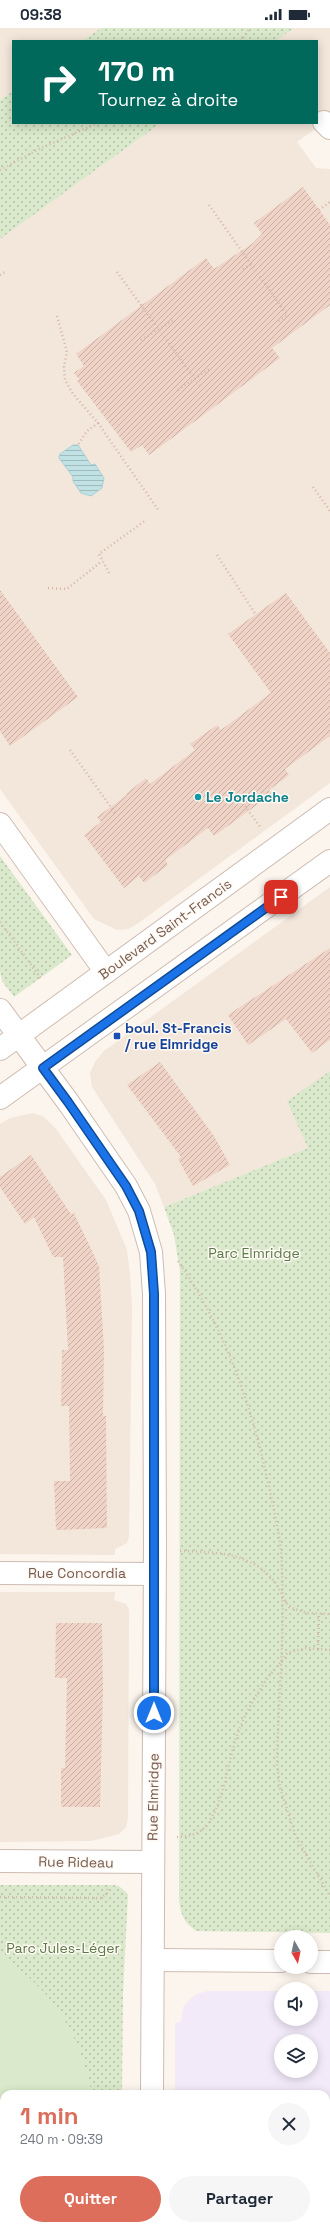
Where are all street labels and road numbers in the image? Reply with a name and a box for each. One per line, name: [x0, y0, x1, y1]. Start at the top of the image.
street label: Boulevard Saint-Francis: [95, 875, 235, 983]
street label: Rue Concordia: [28, 1564, 126, 1582]
street label: Rue Elmridge: [143, 1753, 163, 1841]
street label: Rue Rideau: [38, 1852, 114, 1872]

